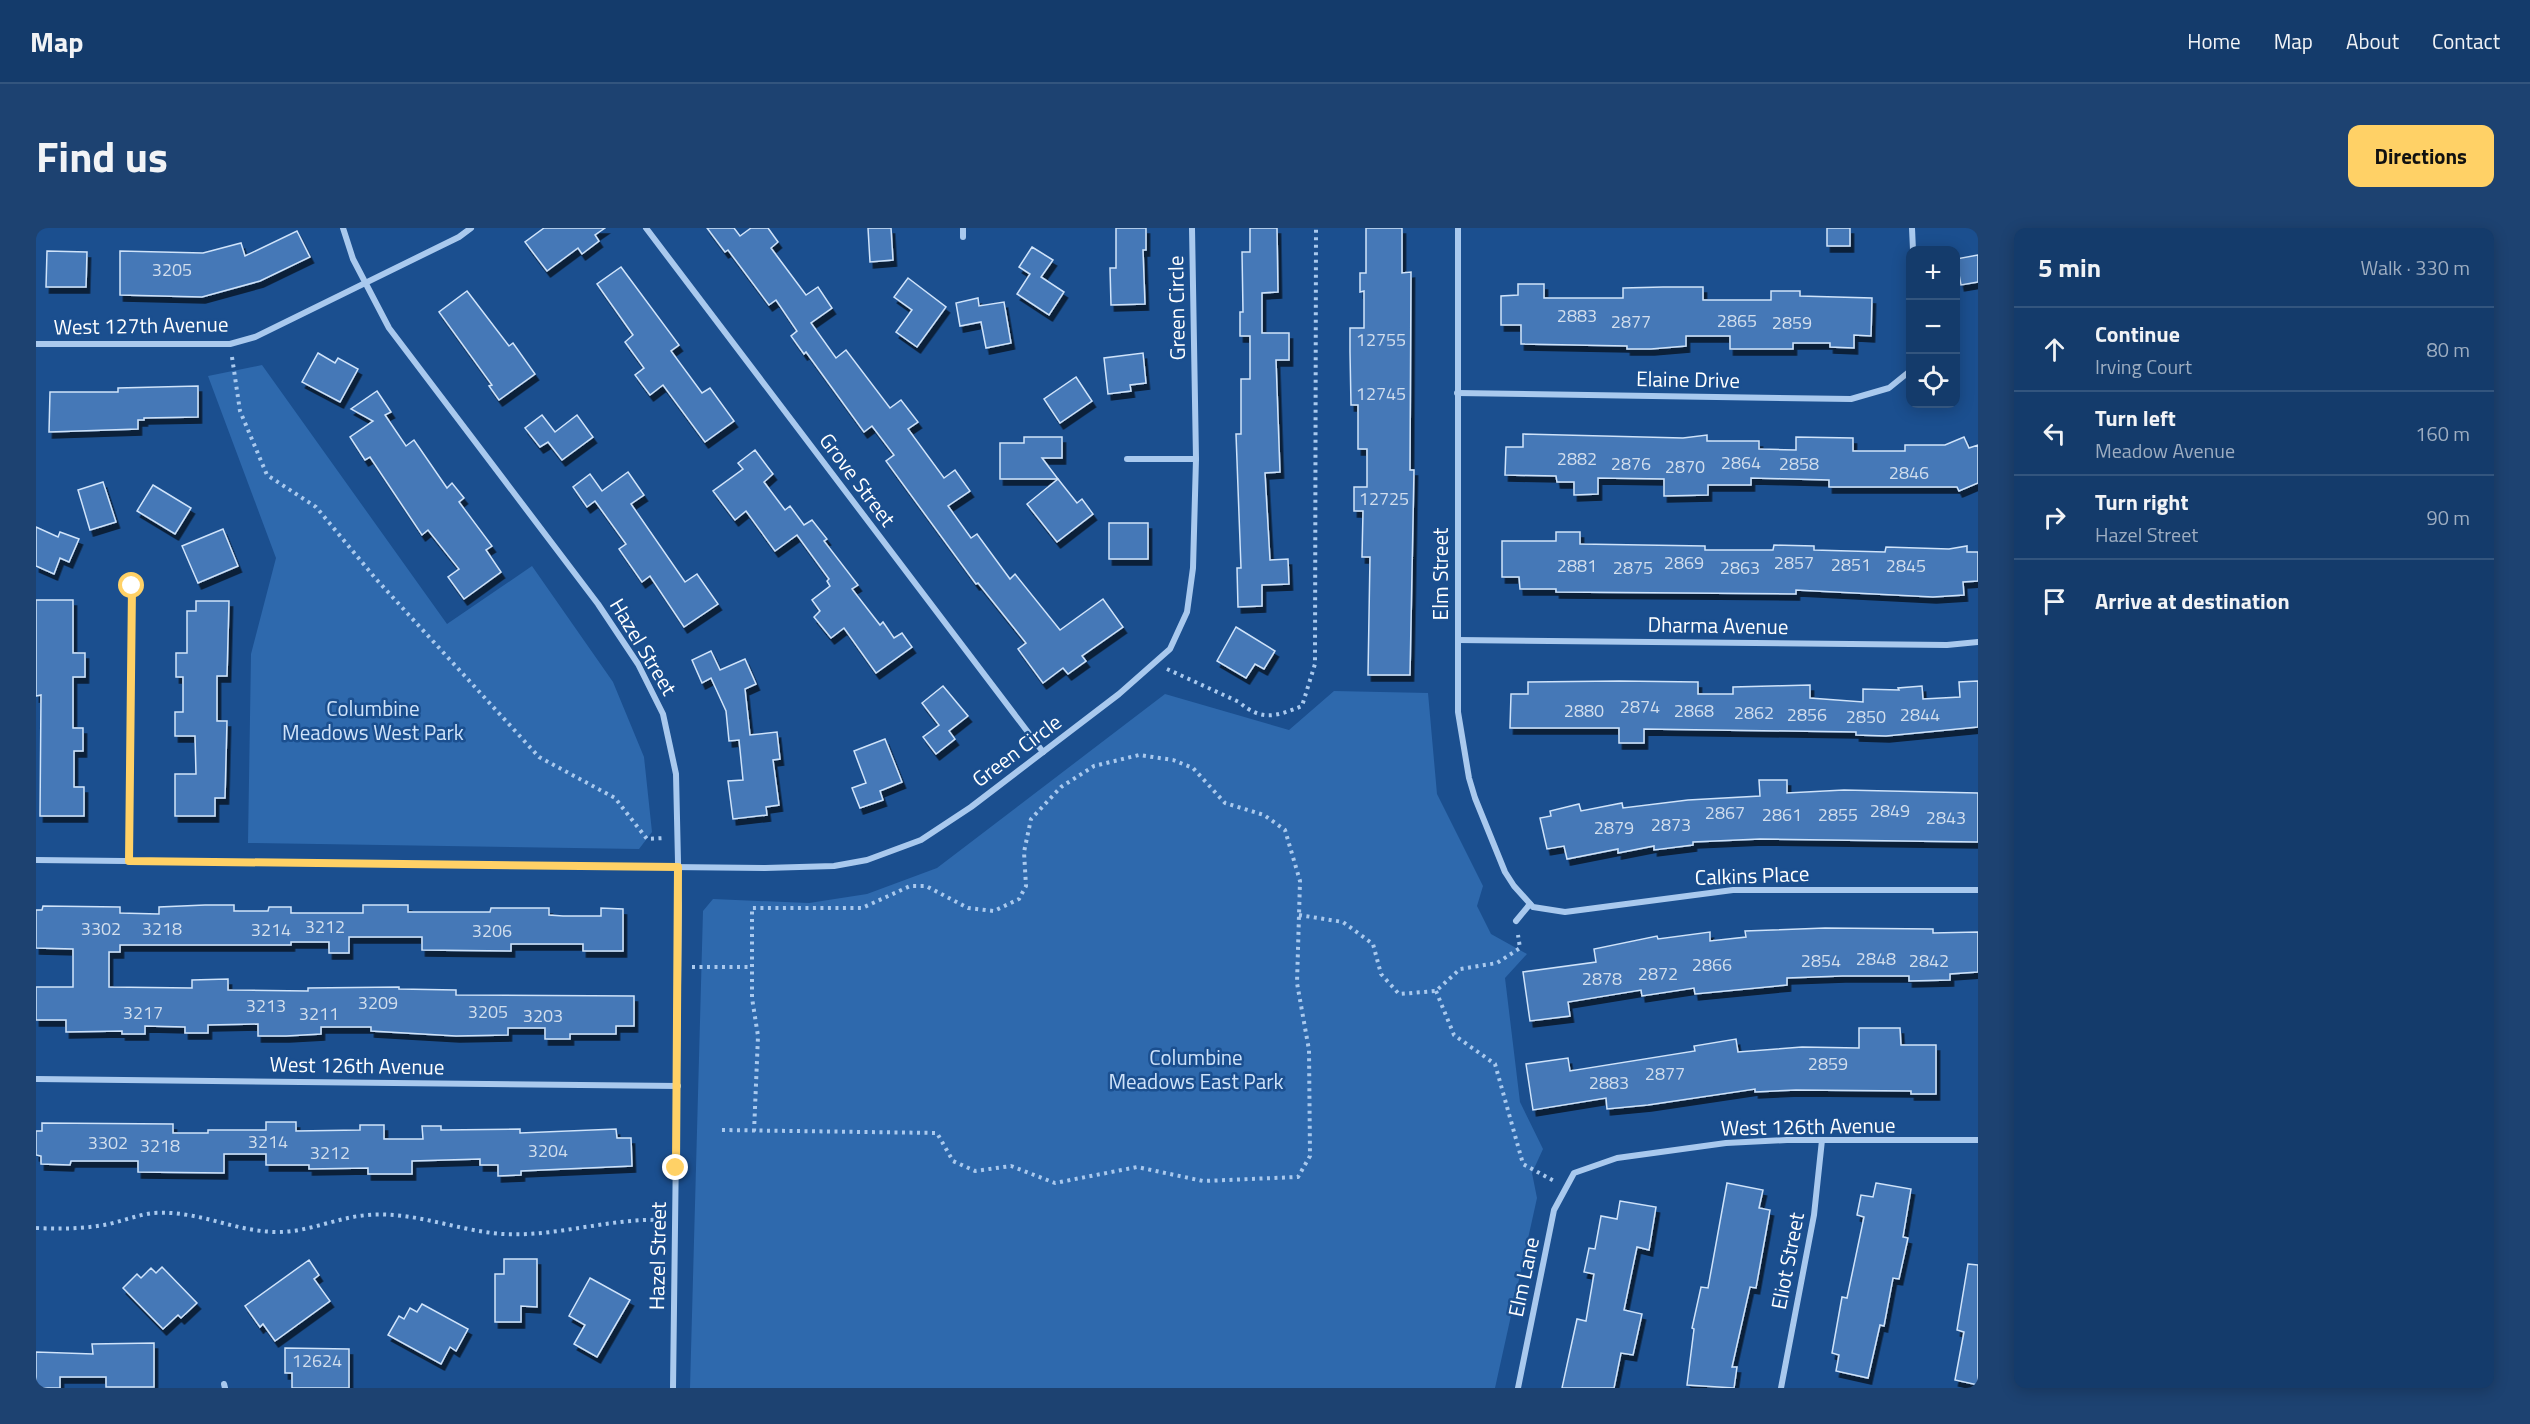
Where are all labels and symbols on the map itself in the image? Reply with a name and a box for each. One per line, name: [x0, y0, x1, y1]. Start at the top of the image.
street label: Green Circle: [1159, 255, 1193, 361]
house number: 3205: [152, 256, 192, 283]
house number: 2883: [1557, 302, 1597, 329]
street label: West 127th Avenue: [53, 307, 229, 343]
house number: 2865: [1717, 307, 1757, 334]
house number: 2877: [1611, 308, 1651, 335]
house number: 2859: [1772, 309, 1812, 336]
house number: 12755: [1356, 326, 1406, 353]
street label: Elaine Drive: [1636, 362, 1740, 396]
house number: 12745: [1356, 380, 1406, 407]
street label: Grove Street: [812, 426, 904, 534]
house number: 2882: [1557, 445, 1597, 472]
house number: 2864: [1721, 449, 1761, 476]
house number: 2876: [1611, 450, 1651, 477]
house number: 2858: [1779, 450, 1819, 477]
house number: 2870: [1665, 453, 1705, 480]
house number: 2846: [1889, 459, 1929, 486]
house number: 12725: [1359, 485, 1409, 512]
street label: Elm Street: [1424, 527, 1456, 620]
house number: 2869: [1664, 549, 1704, 576]
house number: 2857: [1774, 549, 1814, 576]
house number: 2851: [1831, 551, 1871, 578]
house number: 2881: [1557, 552, 1597, 579]
house number: 2845: [1886, 552, 1926, 579]
house number: 2875: [1613, 554, 1653, 581]
house number: 2863: [1720, 554, 1760, 581]
route start: [118, 572, 144, 598]
street label: Hazel Street: [602, 592, 686, 702]
street label: Dharma Avenue: [1647, 608, 1789, 642]
park label: Columbine Meadows West Park: [282, 692, 464, 748]
house number: 2874: [1620, 693, 1660, 720]
house number: 2880: [1564, 697, 1604, 724]
house number: 2868: [1674, 697, 1714, 724]
house number: 2862: [1734, 699, 1774, 726]
house number: 2856: [1787, 701, 1827, 728]
house number: 2844: [1900, 701, 1940, 728]
house number: 2850: [1846, 703, 1886, 730]
street label: Green Circle: [965, 706, 1068, 795]
house number: 2849: [1870, 797, 1910, 824]
house number: 2867: [1705, 799, 1745, 826]
house number: 2861: [1762, 801, 1802, 828]
house number: 2855: [1818, 801, 1858, 828]
house number: 2843: [1926, 804, 1966, 831]
house number: 2873: [1651, 811, 1691, 838]
house number: 2879: [1594, 814, 1634, 841]
street label: Calkins Place: [1694, 857, 1810, 893]
house number: 3212: [305, 913, 345, 940]
house number: 3302: [81, 915, 121, 942]
house number: 3218: [142, 915, 182, 942]
house number: 3214: [251, 916, 291, 943]
house number: 3206: [472, 917, 512, 944]
house number: 2848: [1856, 945, 1896, 972]
house number: 2854: [1801, 947, 1841, 974]
house number: 2842: [1909, 947, 1949, 974]
house number: 2866: [1692, 951, 1732, 978]
house number: 2872: [1638, 960, 1678, 987]
house number: 2878: [1582, 965, 1622, 992]
house number: 3209: [358, 989, 398, 1016]
house number: 3213: [246, 992, 286, 1019]
house number: 3205: [468, 998, 508, 1025]
house number: 3217: [123, 999, 163, 1026]
house number: 3211: [299, 1000, 339, 1027]
house number: 3203: [523, 1002, 563, 1029]
park label: Columbine Meadows East Park: [1108, 1041, 1284, 1097]
street label: West 126th Avenue: [269, 1047, 445, 1083]
house number: 2859: [1808, 1050, 1848, 1077]
house number: 2877: [1645, 1060, 1685, 1087]
house number: 2883: [1589, 1069, 1629, 1096]
street label: West 126th Avenue: [1720, 1108, 1896, 1144]
house number: 3214: [248, 1128, 288, 1155]
house number: 3302: [88, 1129, 128, 1156]
house number: 3218: [140, 1132, 180, 1159]
house number: 3204: [528, 1137, 568, 1164]
house number: 3212: [310, 1139, 350, 1166]
route end: [662, 1154, 688, 1180]
street label: Hazel Street: [640, 1201, 674, 1310]
street label: Eliot Street: [1762, 1209, 1812, 1312]
street label: Elm Lane: [1499, 1234, 1547, 1320]
house number: 12624: [292, 1347, 342, 1374]

